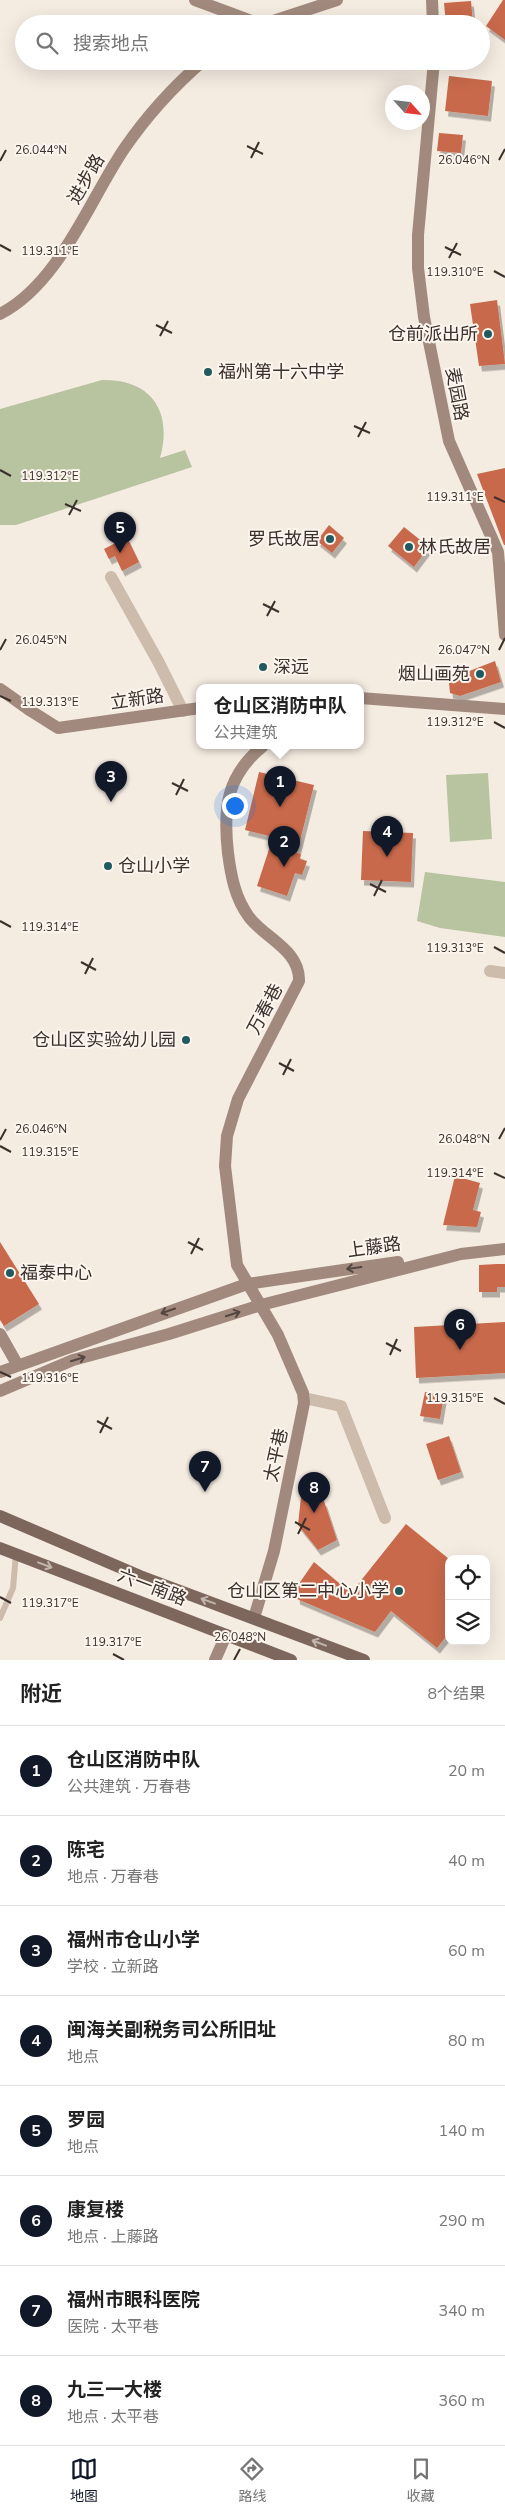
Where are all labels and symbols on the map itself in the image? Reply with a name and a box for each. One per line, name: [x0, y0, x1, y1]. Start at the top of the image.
north arrow: [385, 85, 430, 130]
text: 26.044°N: [15, 142, 67, 158]
street label: 进步路: [62, 150, 110, 208]
text: 26.046°N: [438, 152, 490, 168]
text: 119.311°E: [21, 243, 79, 259]
text: 119.310°E: [426, 264, 484, 280]
place label: 仓前派出所: [388, 322, 478, 346]
marker: 仓前派出所: [482, 328, 494, 340]
place label: 福州第十六中学: [218, 360, 344, 384]
street label: 麦园路: [440, 365, 474, 423]
marker: 福州第十六中学: [202, 366, 214, 378]
text: 119.312°E: [21, 468, 79, 484]
text: 119.311°E: [426, 489, 484, 505]
pin: 5: [104, 512, 136, 553]
place label: 罗氏故居: [248, 527, 320, 551]
marker: 罗氏故居: [324, 533, 336, 545]
place label: 林氏故居: [419, 535, 491, 559]
marker: 林氏故居: [403, 541, 415, 553]
text: 26.045°N: [15, 632, 67, 648]
text: 26.047°N: [438, 642, 490, 658]
place label: 深远: [273, 655, 309, 679]
marker: 深远: [257, 661, 269, 673]
place label: 烟山画苑: [398, 662, 470, 686]
marker: 烟山画苑: [474, 668, 486, 680]
street label: 立新路: [109, 683, 165, 715]
text: 119.313°E: [21, 694, 79, 710]
text: 119.312°E: [426, 714, 484, 730]
pin: 3: [95, 761, 127, 802]
pin: 1: [264, 766, 296, 807]
your location: [222, 793, 248, 819]
pin: 4: [371, 816, 403, 857]
pin: 2: [268, 826, 300, 867]
place label: 仓山小学: [118, 854, 190, 878]
marker: 仓山小学: [102, 860, 114, 872]
text: 119.314°E: [21, 919, 79, 935]
text: 119.313°E: [426, 940, 484, 956]
street label: 万春巷: [242, 980, 288, 1038]
place label: 仓山区实验幼儿园: [32, 1028, 176, 1052]
marker: 仓山区实验幼儿园: [180, 1034, 192, 1046]
text: 26.046°N: [15, 1121, 67, 1137]
text: 26.048°N: [438, 1131, 490, 1147]
text: 119.315°E: [21, 1144, 79, 1160]
text: 119.314°E: [426, 1165, 484, 1181]
street label: 上藤路: [346, 1231, 402, 1263]
place label: 福泰中心: [20, 1261, 92, 1285]
one-way arrow: [347, 1263, 363, 1273]
marker: 福泰中心: [4, 1267, 16, 1279]
one-way arrow: [160, 1307, 176, 1317]
one-way arrow: [225, 1309, 241, 1318]
pin: 6: [444, 1309, 476, 1350]
one-way arrow: [69, 1354, 85, 1364]
text: 119.316°E: [21, 1370, 79, 1386]
text: 119.315°E: [426, 1390, 484, 1406]
street label: 太平巷: [259, 1426, 293, 1484]
pin: 7: [189, 1451, 221, 1492]
pin: 8: [298, 1472, 330, 1513]
one-way arrow: [37, 1561, 53, 1570]
street label: 六一南路: [114, 1563, 190, 1611]
place label: 仓山区第二中心小学: [227, 1579, 389, 1603]
marker: 仓山区第二中心小学: [393, 1585, 405, 1597]
text: 119.317°E: [21, 1595, 79, 1611]
one-way arrow: [200, 1596, 216, 1605]
text: 26.048°N: [214, 1629, 266, 1645]
text: 119.317°E: [84, 1634, 142, 1650]
one-way arrow: [312, 1637, 327, 1647]

